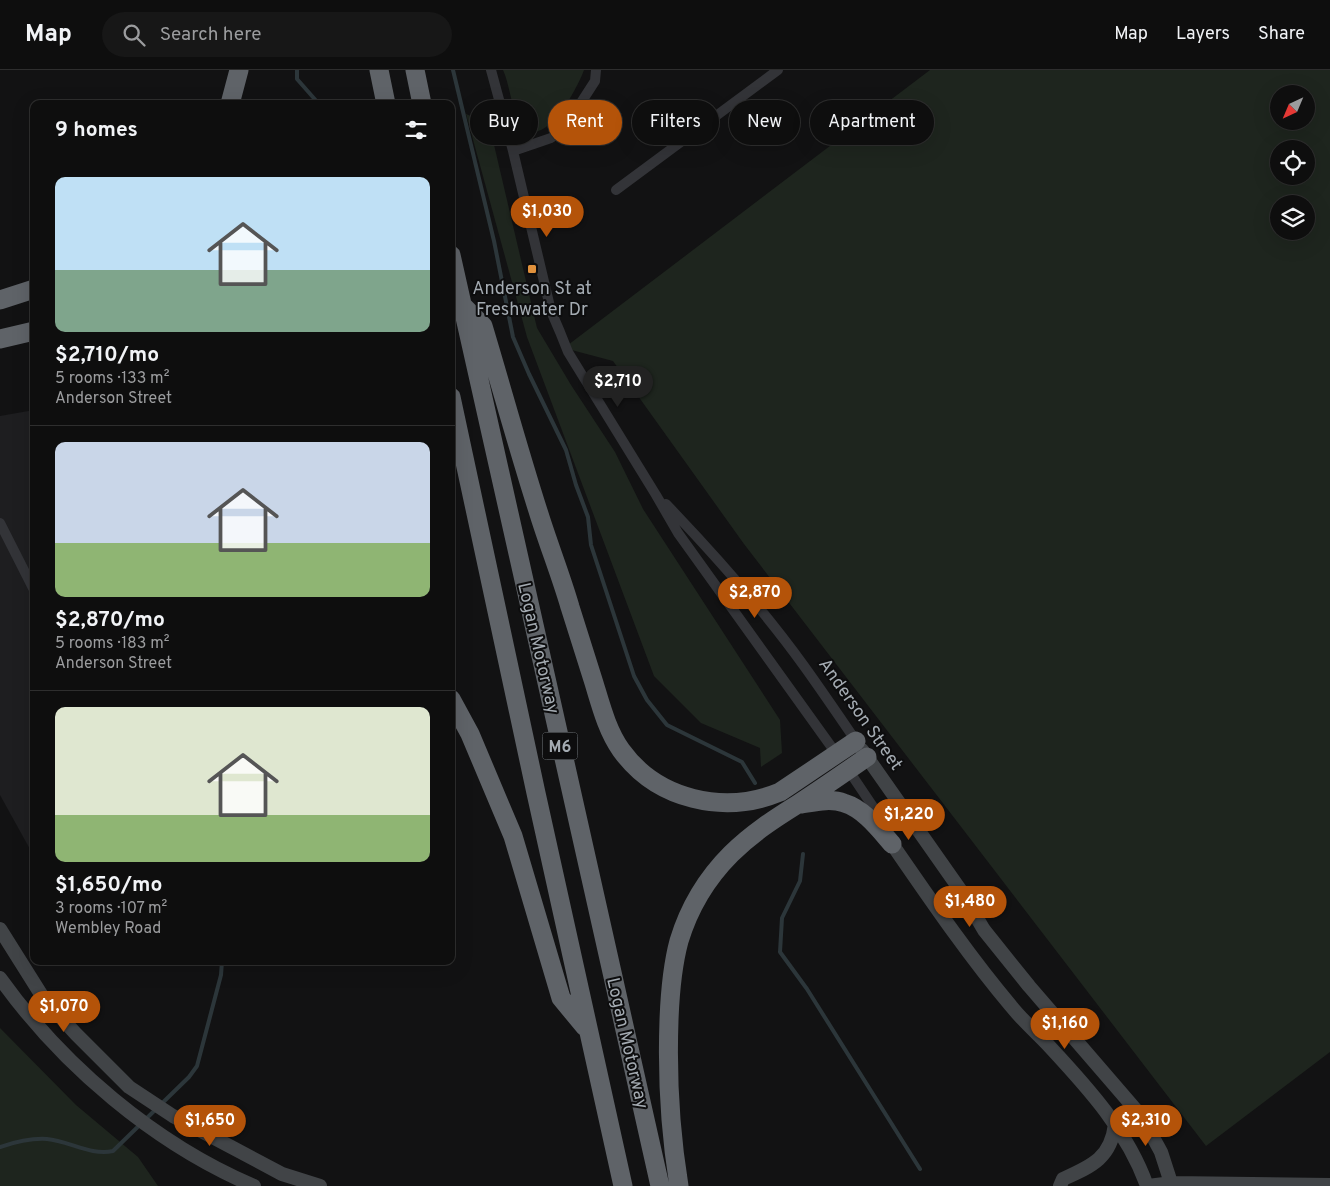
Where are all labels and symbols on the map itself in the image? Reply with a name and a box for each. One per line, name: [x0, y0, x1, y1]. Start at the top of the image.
north arrow: [1270, 85, 1315, 130]
pin: $1,030: [506, 196, 588, 238]
marker: Anderson St at Freshwater Dr: [526, 263, 538, 275]
place label: Anderson St at Freshwater Dr: [472, 278, 592, 322]
pin: $2,710: [577, 366, 659, 408]
pin: $2,870: [714, 576, 796, 619]
street label: Logan Motorway: [511, 580, 564, 716]
street label: Anderson Street: [813, 654, 907, 775]
road number: M6: [542, 732, 578, 759]
pin: $1,220: [868, 798, 950, 841]
pin: $1,480: [929, 886, 1011, 928]
street label: Logan Motorway: [600, 975, 653, 1111]
pin: $1,070: [23, 990, 105, 1033]
pin: $1,160: [1024, 1008, 1106, 1050]
pin: $1,650: [169, 1104, 251, 1147]
pin: $2,310: [1105, 1104, 1187, 1147]

